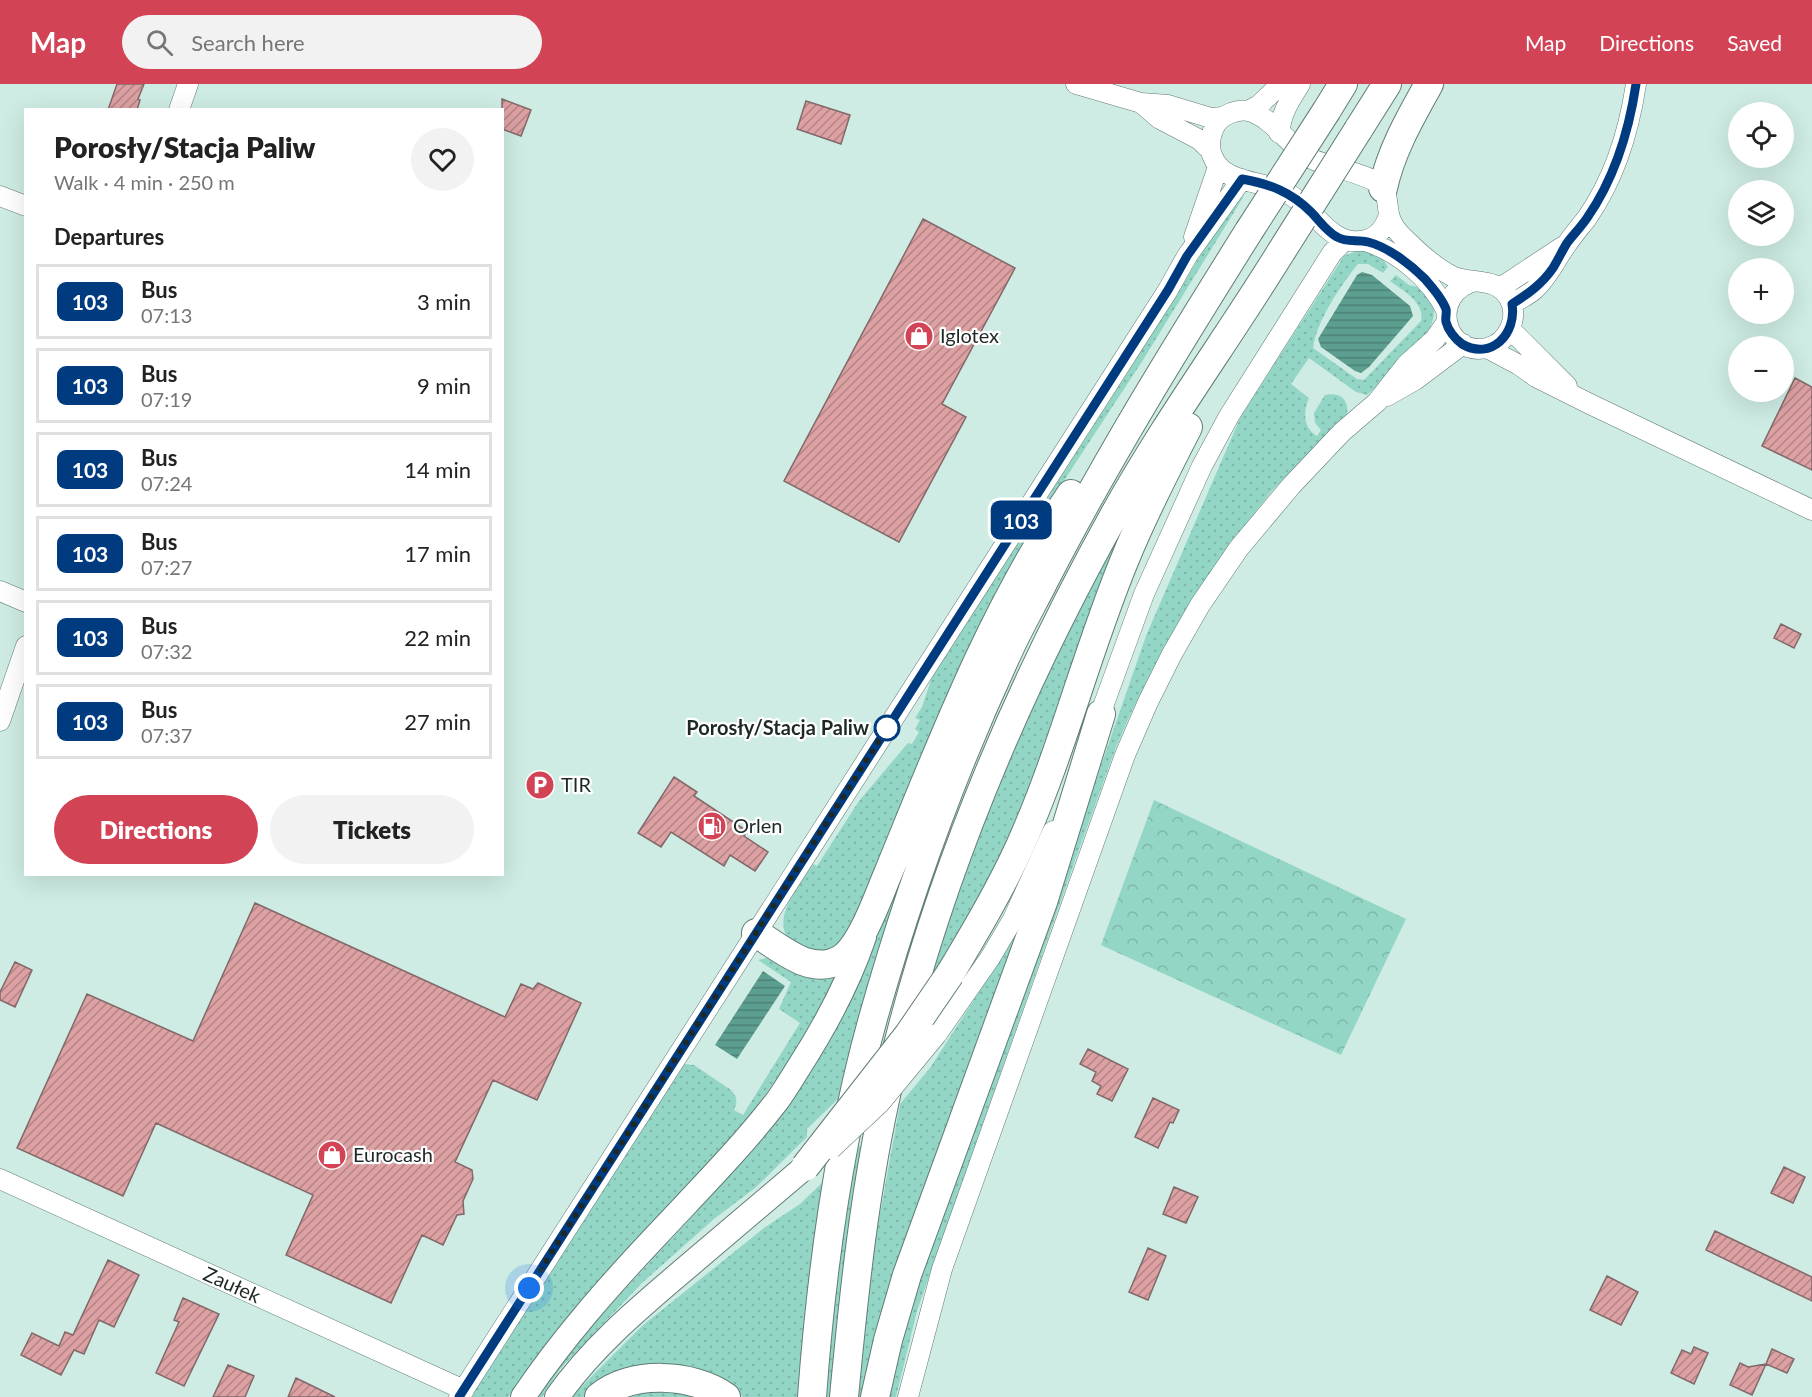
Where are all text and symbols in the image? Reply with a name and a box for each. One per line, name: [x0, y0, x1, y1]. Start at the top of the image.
search box: [122, 15, 542, 69]
text: Map: [30, 25, 86, 59]
icon: search: [143, 26, 176, 59]
text: Search here: [191, 29, 305, 56]
text: Map: [1525, 30, 1566, 55]
text: Directions: [1599, 30, 1694, 55]
text: Saved: [1727, 30, 1782, 55]
map controls: [1728, 102, 1794, 402]
button: locate: [1728, 102, 1794, 168]
button: heart: [411, 128, 474, 191]
text: Porosły/Stacja Paliw: [54, 130, 315, 164]
text: Walk · 4 min · 250 m: [54, 170, 235, 194]
button: layers: [1728, 180, 1794, 246]
text: Departures: [54, 223, 164, 250]
button: +: [1728, 258, 1794, 324]
text: Bus: [141, 276, 177, 303]
text: 3 min: [417, 288, 471, 315]
text: 103: [72, 289, 108, 314]
text: 07:13: [141, 303, 192, 327]
shop icon: Iglotex: [903, 320, 935, 352]
place label: Iglotex: [940, 323, 999, 347]
button: −: [1728, 336, 1794, 402]
text: Bus: [141, 360, 177, 387]
text: 9 min: [417, 372, 471, 399]
text: 103: [72, 373, 108, 398]
text: 07:19: [141, 387, 192, 411]
text: Bus: [141, 444, 177, 471]
text: 14 min: [404, 456, 471, 483]
text: 103: [72, 457, 108, 482]
text: 07:24: [141, 471, 192, 495]
line badge: 103: [986, 500, 1056, 540]
text: 103: [1003, 508, 1039, 533]
text: Bus: [141, 528, 177, 555]
text: 17 min: [404, 540, 471, 567]
text: 103: [72, 541, 108, 566]
text: 07:27: [141, 555, 192, 579]
text: Bus: [141, 612, 177, 639]
text: 22 min: [404, 624, 471, 651]
text: 103: [72, 625, 108, 650]
text: 07:32: [141, 639, 192, 663]
text: Bus: [141, 696, 177, 723]
text: 27 min: [404, 708, 471, 735]
text: 103: [72, 709, 108, 734]
place label: Porosły/Stacja Paliw: [686, 715, 869, 739]
marker: Porosły/Stacja Paliw: [874, 715, 900, 741]
text: 07:37: [141, 723, 192, 747]
parking icon: TIR: [524, 769, 556, 801]
place label: TIR: [561, 772, 591, 796]
button: Directions: [54, 795, 258, 864]
button: Tickets: [270, 795, 474, 864]
fuel station icon: Orlen: [696, 810, 728, 842]
place label: Orlen: [733, 813, 783, 837]
shop icon: Eurocash: [316, 1139, 348, 1171]
place label: Eurocash: [353, 1142, 433, 1166]
street label: Zaułek: [200, 1261, 265, 1308]
your location: [514, 1273, 544, 1303]

